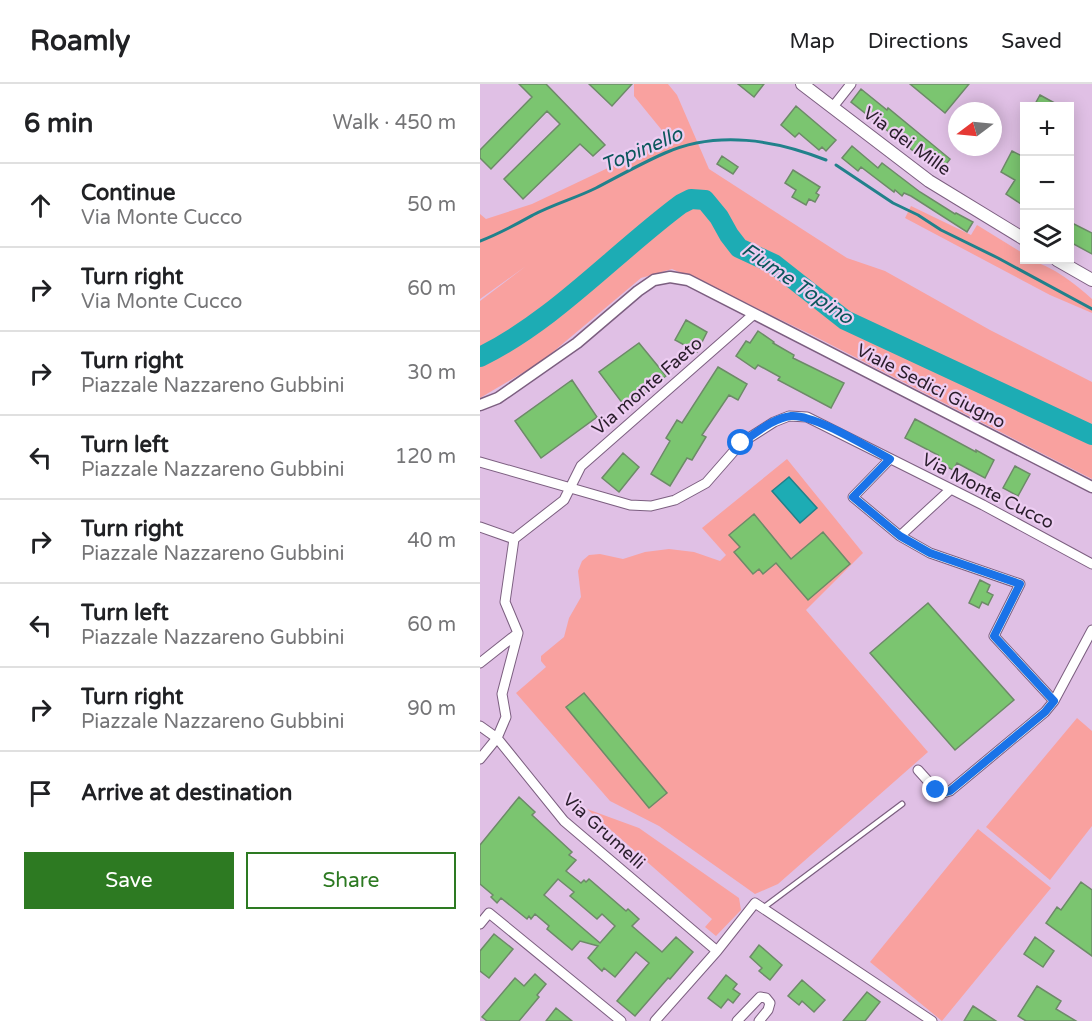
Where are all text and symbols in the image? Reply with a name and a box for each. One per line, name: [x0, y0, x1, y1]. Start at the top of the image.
text: Roamly: [30, 24, 130, 58]
text: Map: [789, 29, 835, 54]
text: Directions: [868, 29, 968, 54]
text: Saved: [1001, 29, 1062, 54]
street label: Via dei Mille: [859, 102, 955, 180]
north arrow: [948, 102, 1002, 156]
map controls: [1020, 102, 1074, 264]
button: +: [1020, 102, 1074, 156]
text: 6 min: [24, 108, 93, 139]
text: Walk · 450 m: [333, 111, 456, 135]
water label: Topinello: [598, 122, 687, 178]
button: −: [1020, 156, 1074, 210]
text: Continue: [81, 180, 176, 206]
icon: ahead: [24, 189, 57, 222]
text: 50 m: [407, 193, 456, 217]
text: Via Monte Cucco: [81, 206, 242, 230]
button: layers: [1020, 210, 1074, 264]
water label: Fiume Topino: [737, 238, 858, 330]
text: Turn right: [81, 264, 183, 290]
icon: right: [24, 273, 57, 306]
text: 60 m: [407, 277, 456, 301]
text: Via Monte Cucco: [81, 290, 242, 314]
street label: Via monte Faeto: [587, 332, 707, 440]
street label: Viale Sedici Giugno: [853, 339, 1009, 433]
text: Turn right: [81, 348, 183, 374]
icon: right: [24, 357, 57, 390]
text: 30 m: [407, 361, 456, 385]
text: Piazzale Nazzareno Gubbini: [81, 374, 345, 398]
route start: [727, 429, 753, 455]
text: Turn left: [81, 432, 169, 458]
icon: left: [24, 441, 57, 474]
text: 120 m: [395, 445, 456, 469]
street label: Via Monte Cucco: [918, 448, 1058, 534]
text: Piazzale Nazzareno Gubbini: [81, 458, 345, 482]
text: Turn right: [81, 516, 183, 542]
icon: right: [24, 525, 57, 558]
text: 40 m: [407, 529, 456, 553]
text: Piazzale Nazzareno Gubbini: [81, 542, 345, 566]
text: Turn left: [81, 600, 169, 626]
icon: left: [24, 609, 57, 642]
text: 60 m: [407, 613, 456, 637]
text: Piazzale Nazzareno Gubbini: [81, 626, 345, 650]
text: Turn right: [81, 684, 183, 710]
icon: right: [24, 693, 57, 726]
text: 90 m: [407, 697, 456, 721]
text: Piazzale Nazzareno Gubbini: [81, 710, 345, 734]
route end: [922, 776, 948, 802]
icon: arrive: [24, 777, 57, 810]
text: Arrive at destination: [81, 780, 292, 806]
street label: Via Grumelli: [558, 788, 650, 874]
button: Save: [24, 852, 234, 909]
button: Share: [246, 852, 456, 909]

